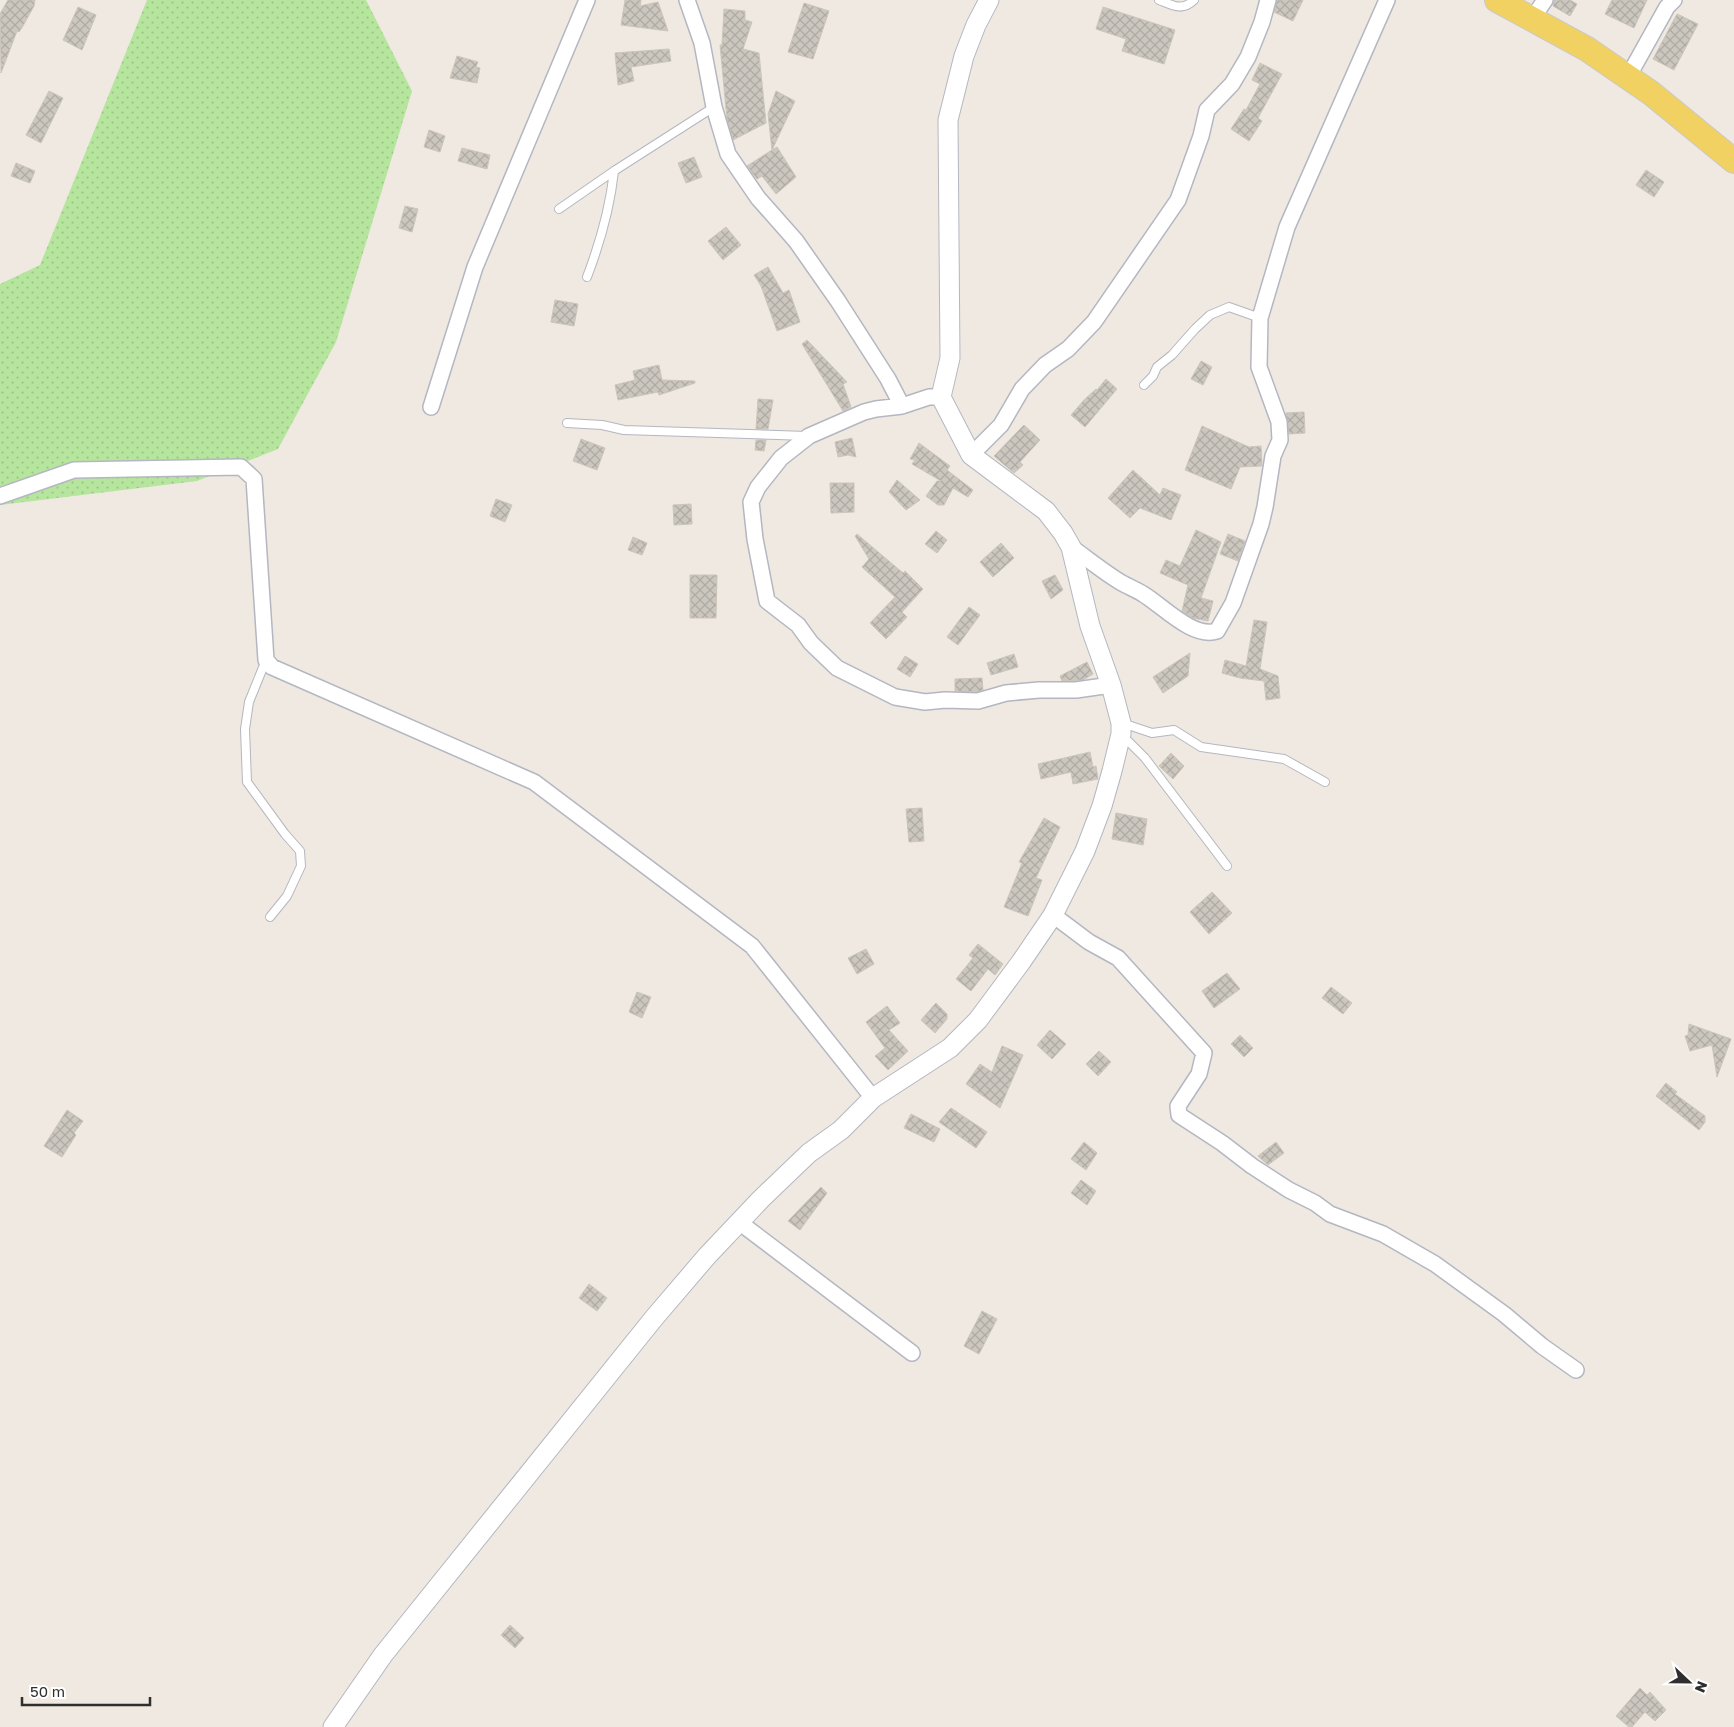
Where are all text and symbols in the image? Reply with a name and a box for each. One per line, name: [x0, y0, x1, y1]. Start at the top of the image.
north arrow: [1664, 1657, 1714, 1707]
scale bar: [22, 1674, 150, 1706]
text: N: [1692, 1679, 1711, 1695]
text: 50 m: [30, 1682, 65, 1700]

